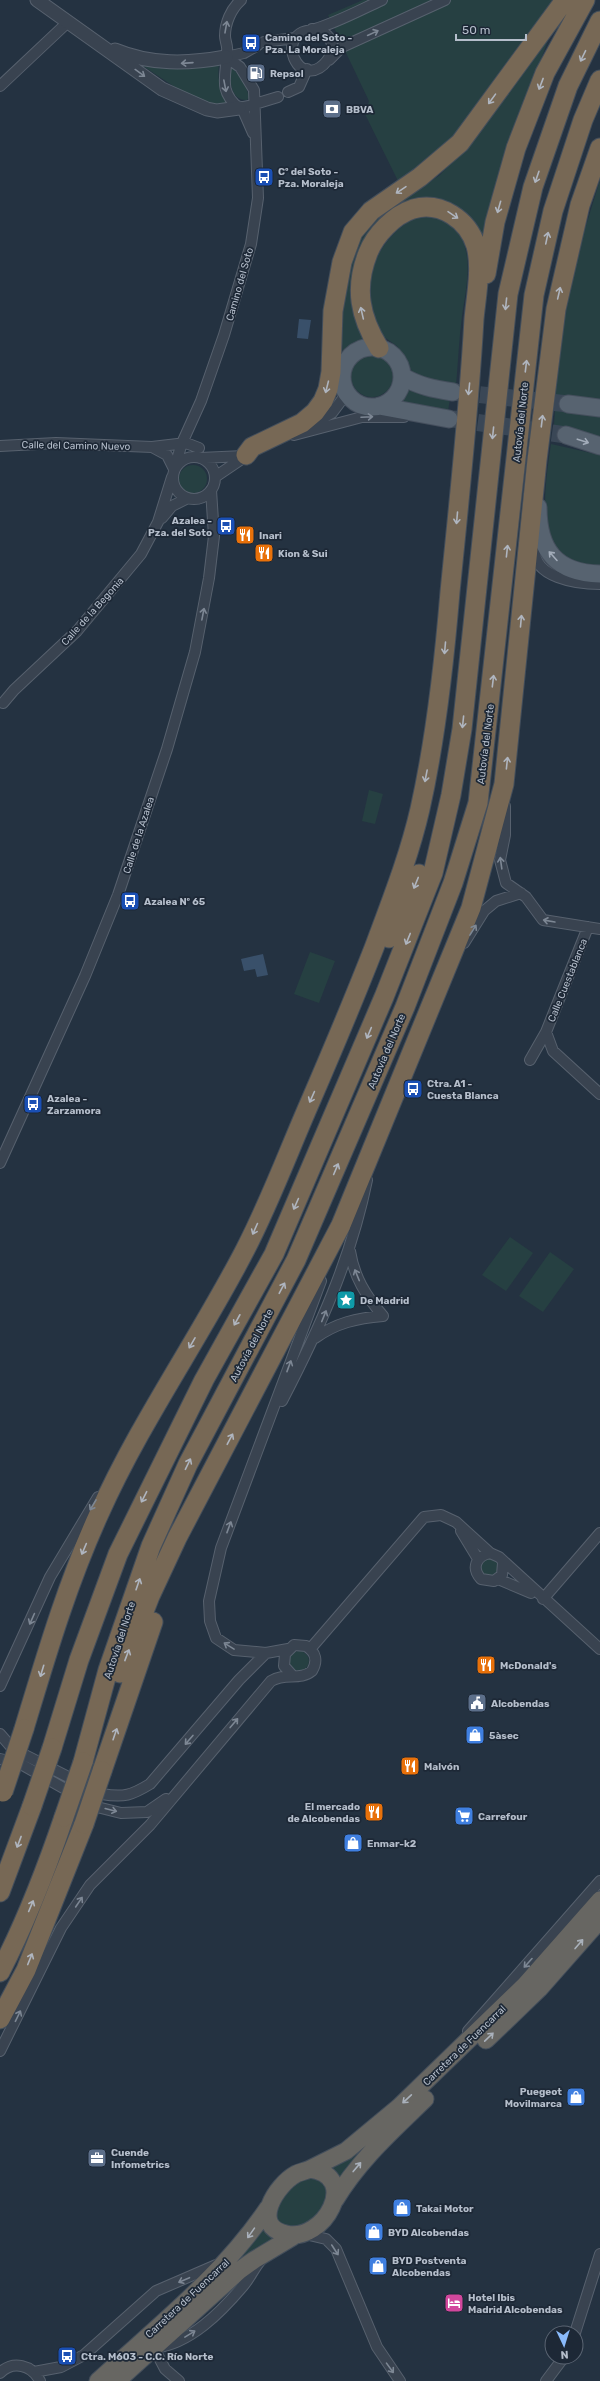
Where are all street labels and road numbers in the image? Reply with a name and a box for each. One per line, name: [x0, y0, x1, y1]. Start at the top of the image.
street label: Camino del Soto: [224, 246, 256, 322]
street label: Autovía del Norte: [511, 381, 531, 463]
street label: Calle del Camino Nuevo: [22, 439, 131, 453]
street label: Calle de la Begonia: [59, 575, 126, 648]
street label: Autovía del Norte: [475, 703, 497, 785]
street label: Calle de la Azalea: [121, 795, 157, 875]
street label: Calle Cuestablanca: [546, 937, 590, 1024]
street label: Autovía del Norte: [366, 1012, 408, 1091]
street label: Autovía del Norte: [228, 1307, 276, 1384]
street label: Autovía del Norte: [102, 1600, 138, 1680]
street label: Carretera de Fuencarral: [421, 2003, 509, 2088]
street label: Carretera de Fuencarral: [143, 2257, 232, 2341]

